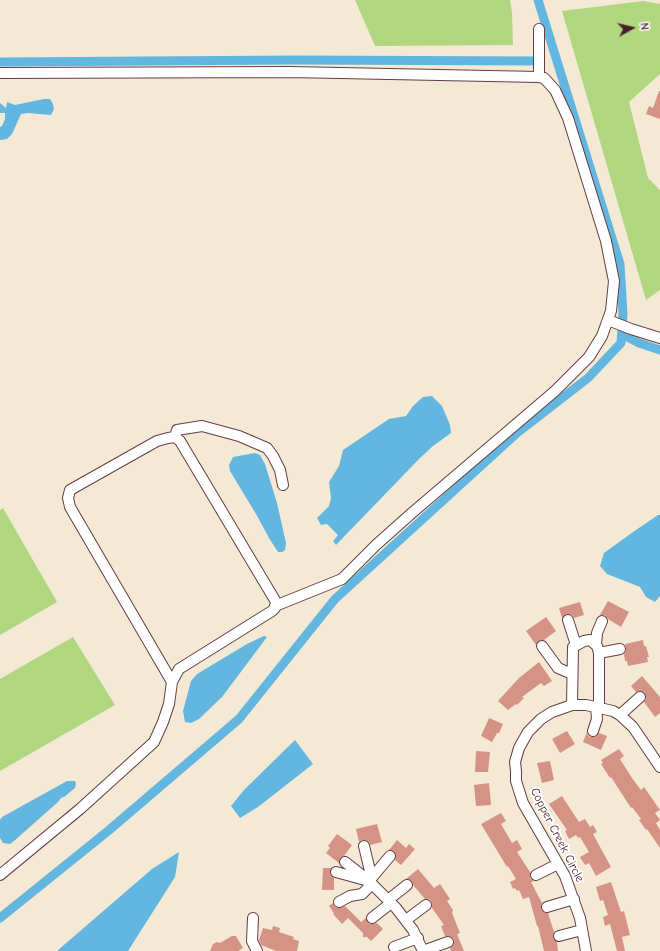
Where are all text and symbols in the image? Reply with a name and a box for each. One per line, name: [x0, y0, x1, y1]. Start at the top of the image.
north arrow: [612, 8, 652, 48]
text: N: [637, 22, 651, 31]
street label: Copper Creek Circle: [527, 785, 587, 885]

